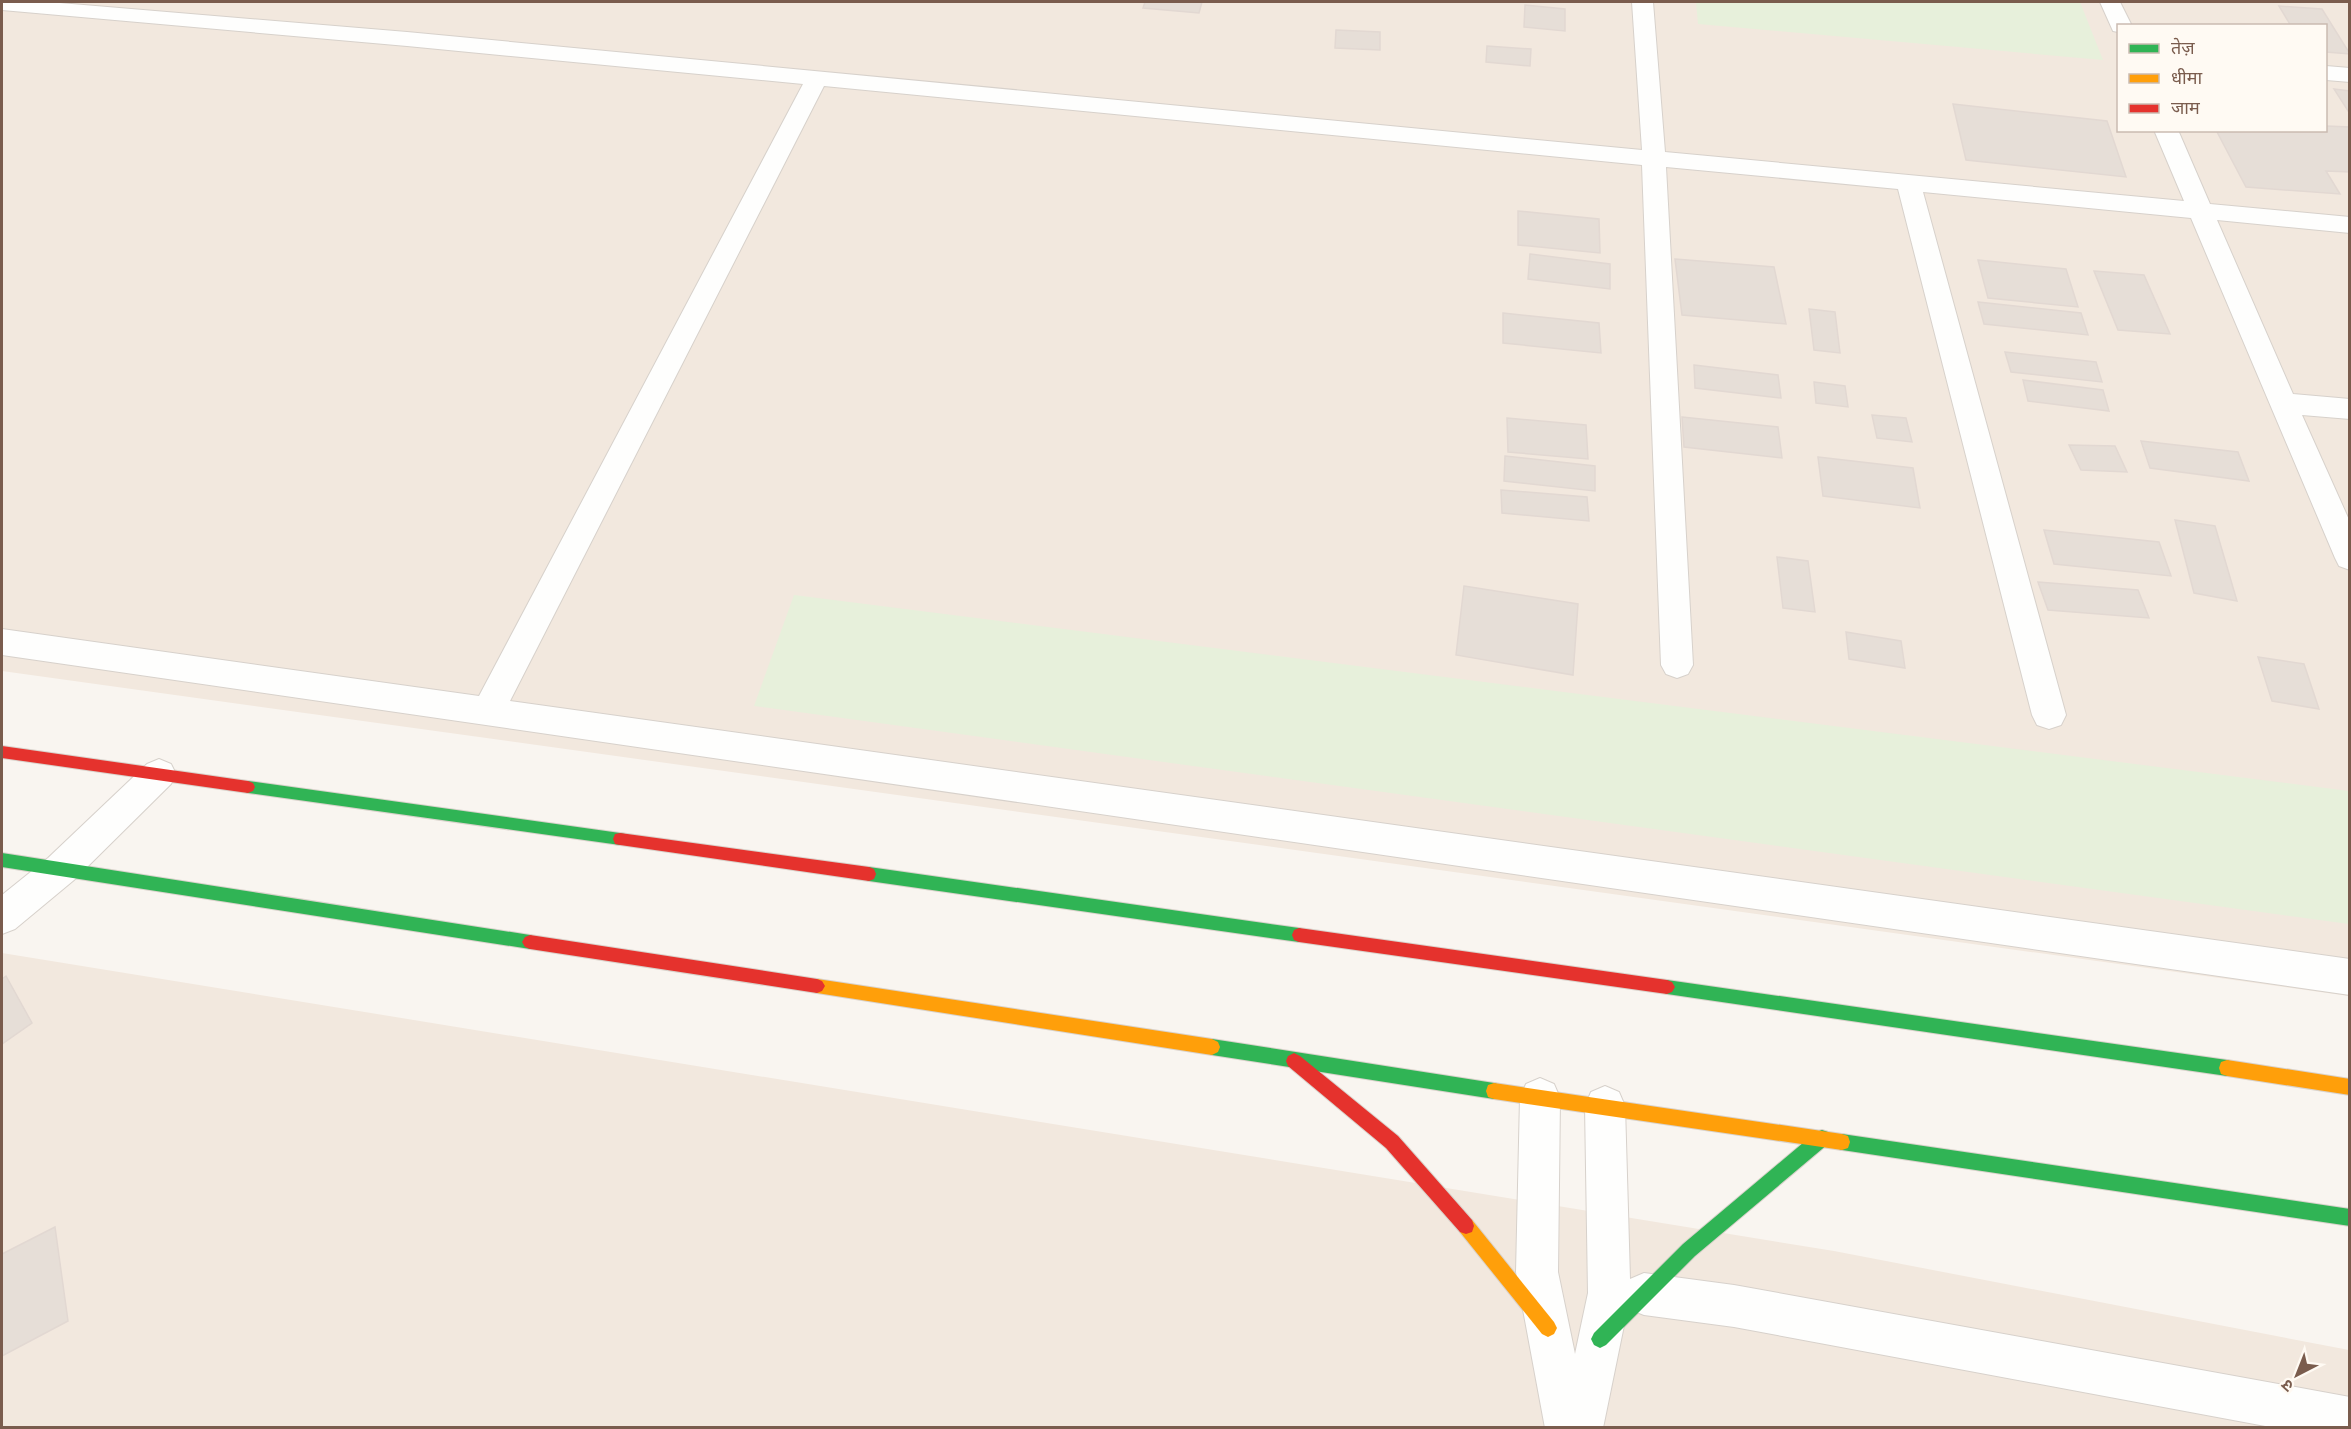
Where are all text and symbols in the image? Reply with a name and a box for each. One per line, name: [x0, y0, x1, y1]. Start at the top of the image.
legend: [2117, 24, 2327, 132]
text: तेज़: [2171, 36, 2195, 59]
text: धीमा: [2171, 66, 2202, 89]
text: जाम: [2171, 96, 2201, 119]
north arrow: [2267, 1345, 2327, 1405]
text: उ: [2276, 1374, 2298, 1397]

